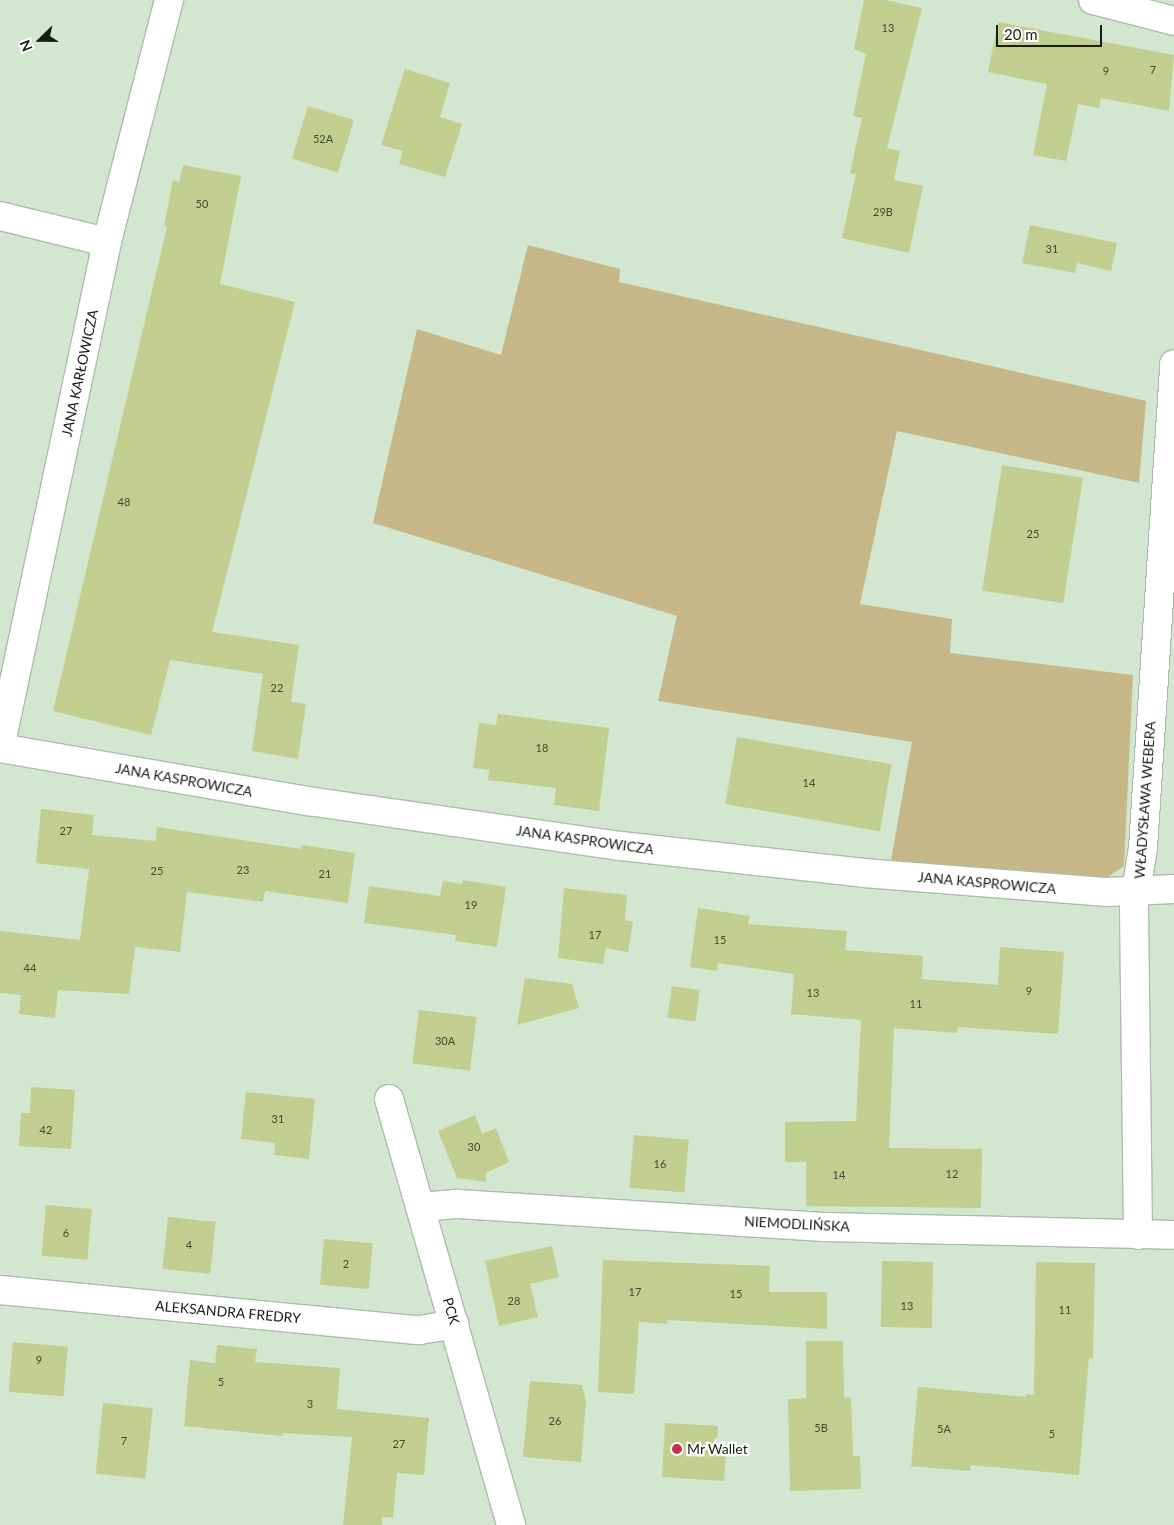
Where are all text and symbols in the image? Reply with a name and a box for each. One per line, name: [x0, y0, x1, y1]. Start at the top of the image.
north arrow: [15, 15, 65, 65]
scale bar: [999, 15, 1105, 47]
house number: 13: [882, 21, 894, 35]
text: 20 m: [1004, 25, 1038, 43]
text: N: [16, 38, 36, 54]
house number: 7: [1150, 63, 1156, 77]
house number: 9: [1103, 64, 1109, 78]
house number: 52A: [313, 132, 333, 146]
house number: 50: [196, 197, 208, 211]
house number: 29B: [873, 205, 893, 219]
house number: 31: [1046, 242, 1058, 256]
street label: JANA KARŁOWICZA: [58, 308, 102, 438]
house number: 48: [118, 495, 130, 509]
house number: 25: [1027, 527, 1039, 541]
house number: 22: [271, 681, 283, 695]
street label: WŁADYSŁAWA WEBERA: [1131, 720, 1159, 880]
house number: 18: [536, 741, 548, 755]
street label: JANA KASPROWICZA: [114, 760, 254, 800]
house number: 14: [803, 776, 815, 790]
street label: JANA KASPROWICZA: [515, 822, 655, 858]
house number: 27: [60, 824, 72, 838]
house number: 23: [237, 863, 249, 877]
house number: 25: [151, 864, 163, 878]
house number: 21: [319, 867, 331, 881]
street label: JANA KASPROWICZA: [917, 869, 1057, 897]
house number: 19: [465, 898, 477, 912]
house number: 17: [589, 928, 601, 942]
house number: 15: [714, 933, 726, 947]
house number: 44: [24, 961, 36, 975]
house number: 9: [1026, 984, 1032, 998]
house number: 13: [807, 986, 819, 1000]
house number: 11: [910, 997, 922, 1011]
house number: 30A: [435, 1034, 455, 1048]
house number: 31: [272, 1112, 284, 1126]
house number: 42: [40, 1123, 52, 1137]
house number: 30: [468, 1140, 480, 1154]
house number: 16: [654, 1157, 666, 1171]
house number: 12: [946, 1167, 958, 1181]
house number: 14: [833, 1168, 845, 1182]
street label: NIEMODLIŃSKA: [744, 1213, 850, 1235]
house number: 6: [63, 1226, 69, 1240]
house number: 4: [186, 1238, 192, 1252]
house number: 2: [343, 1257, 349, 1271]
house number: 17: [629, 1285, 641, 1299]
house number: 15: [730, 1287, 742, 1301]
house number: 28: [508, 1294, 520, 1308]
street label: PCK: [439, 1296, 463, 1326]
street label: ALEKSANDRA FREDRY: [154, 1297, 302, 1327]
house number: 13: [901, 1299, 913, 1313]
house number: 11: [1059, 1303, 1071, 1317]
house number: 9: [36, 1353, 42, 1367]
house number: 5: [218, 1375, 224, 1389]
house number: 3: [307, 1397, 313, 1411]
house number: 26: [549, 1414, 561, 1428]
house number: 5B: [814, 1421, 828, 1435]
house number: 5A: [937, 1422, 951, 1436]
house number: 5: [1049, 1427, 1055, 1441]
house number: 7: [121, 1434, 127, 1448]
house number: 27: [393, 1437, 405, 1451]
place label: Mr Wallet: [687, 1441, 748, 1457]
marker: Mr Wallet: [671, 1443, 683, 1455]

